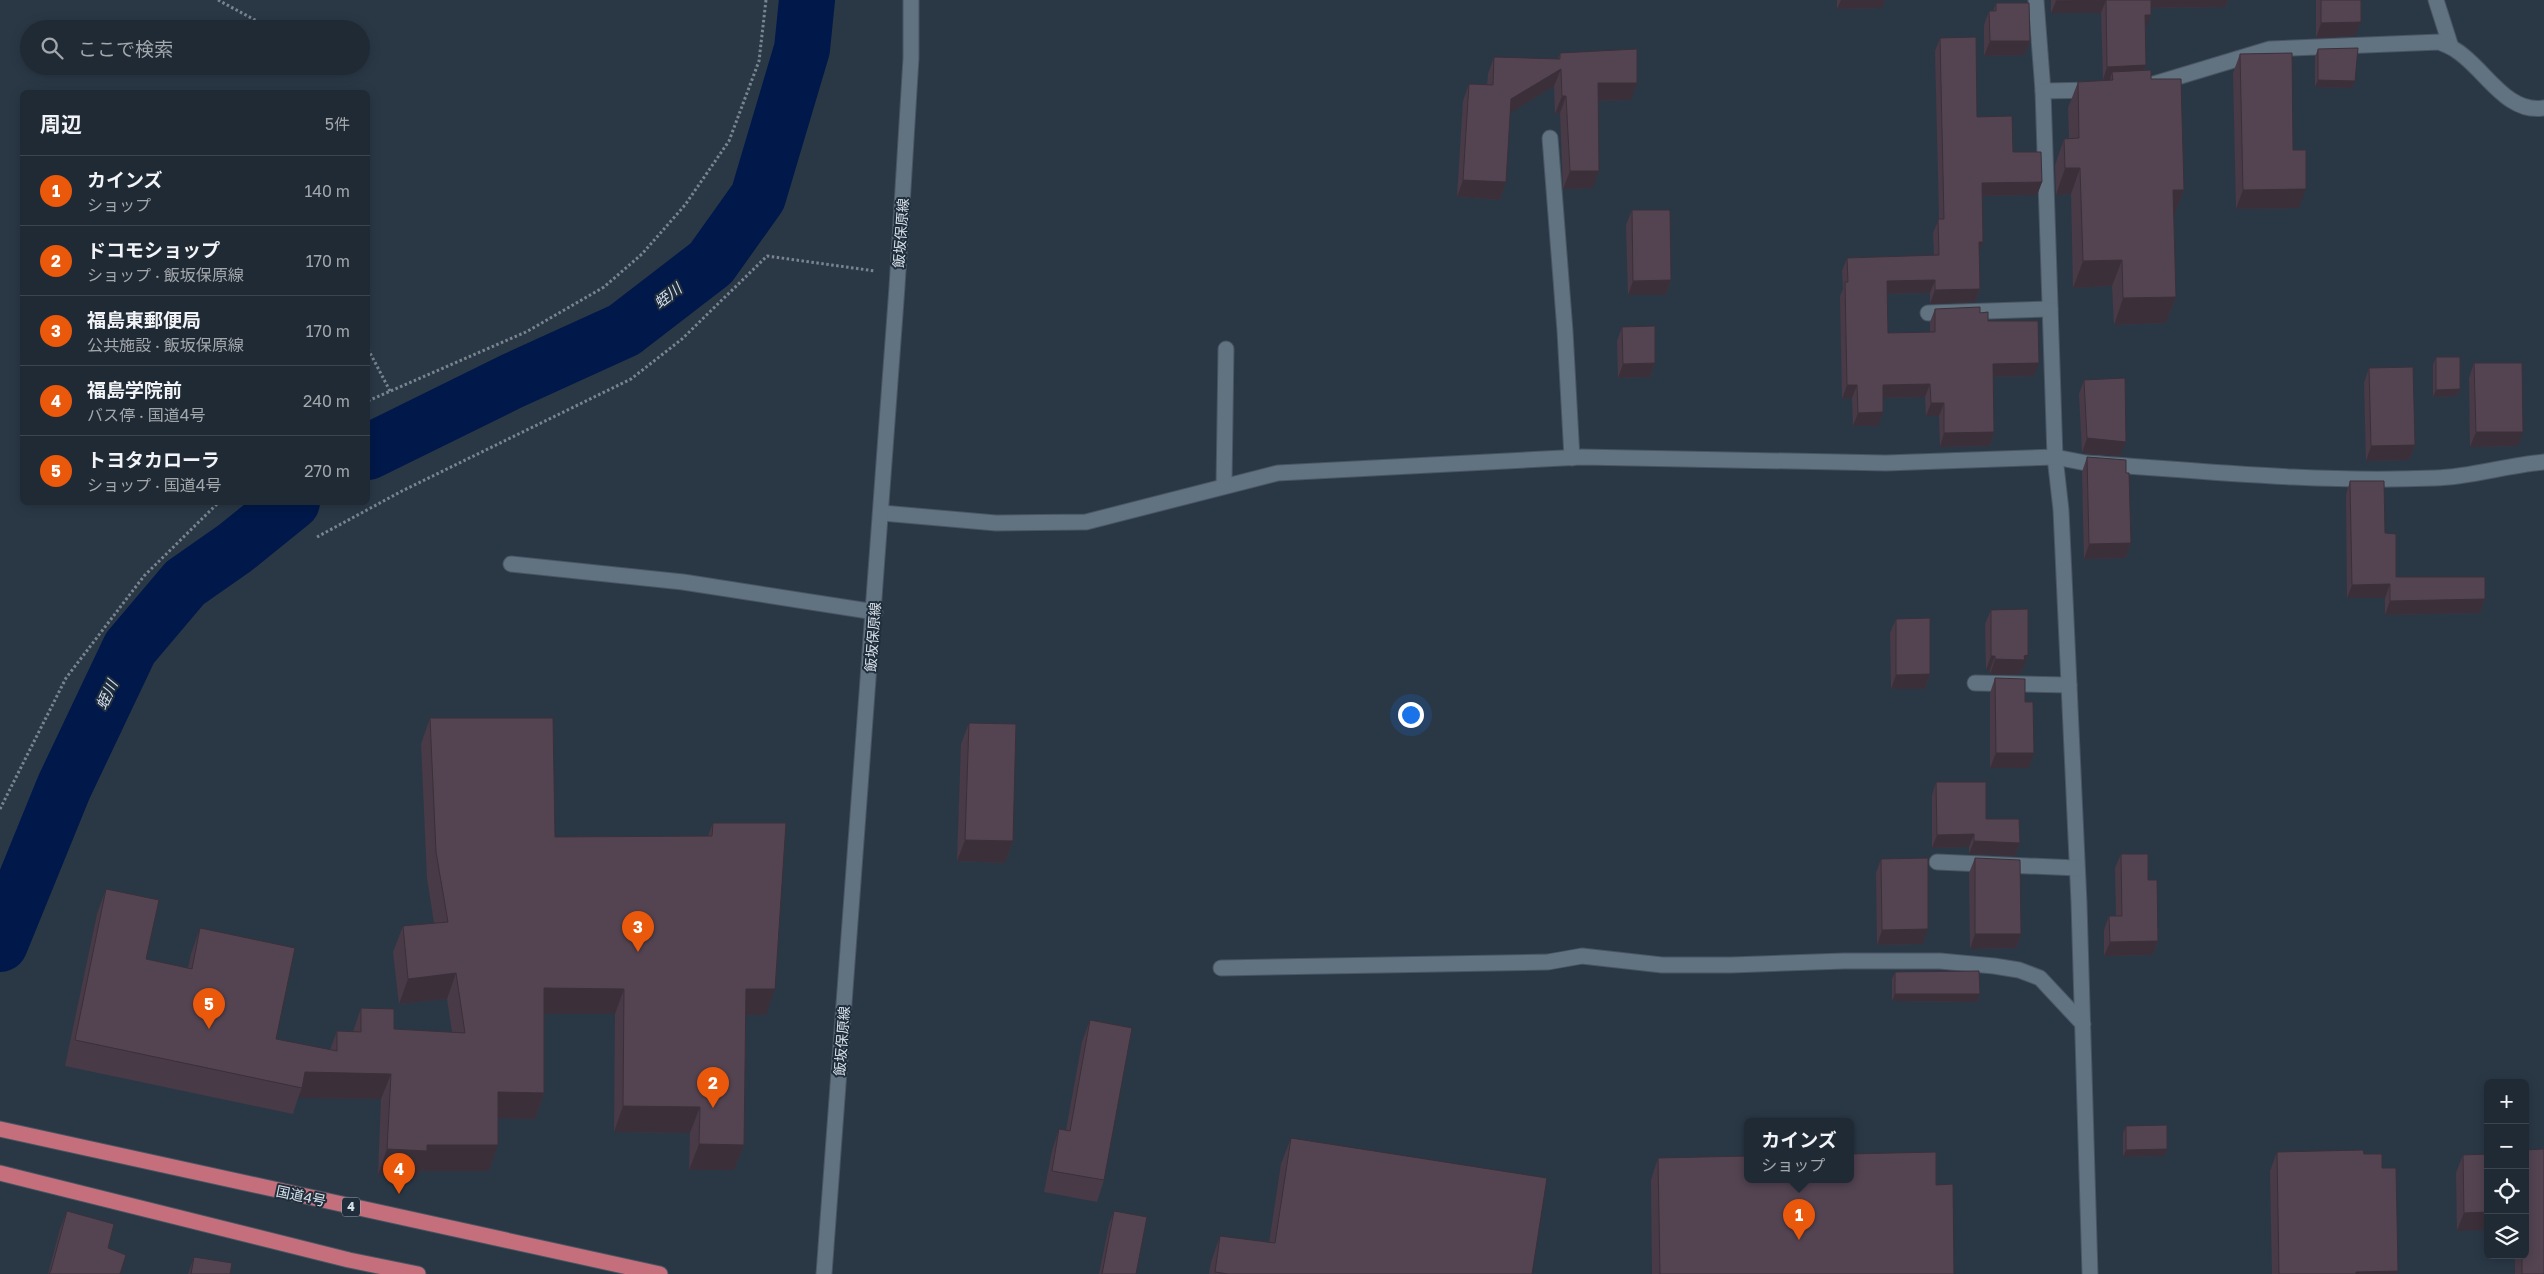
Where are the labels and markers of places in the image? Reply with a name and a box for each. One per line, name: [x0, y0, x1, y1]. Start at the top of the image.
pin: 3: [622, 911, 654, 952]
pin: 5: [193, 988, 225, 1029]
pin: 2: [697, 1067, 729, 1108]
pin: 4: [383, 1153, 415, 1194]
pin: 1: [1783, 1199, 1815, 1240]

